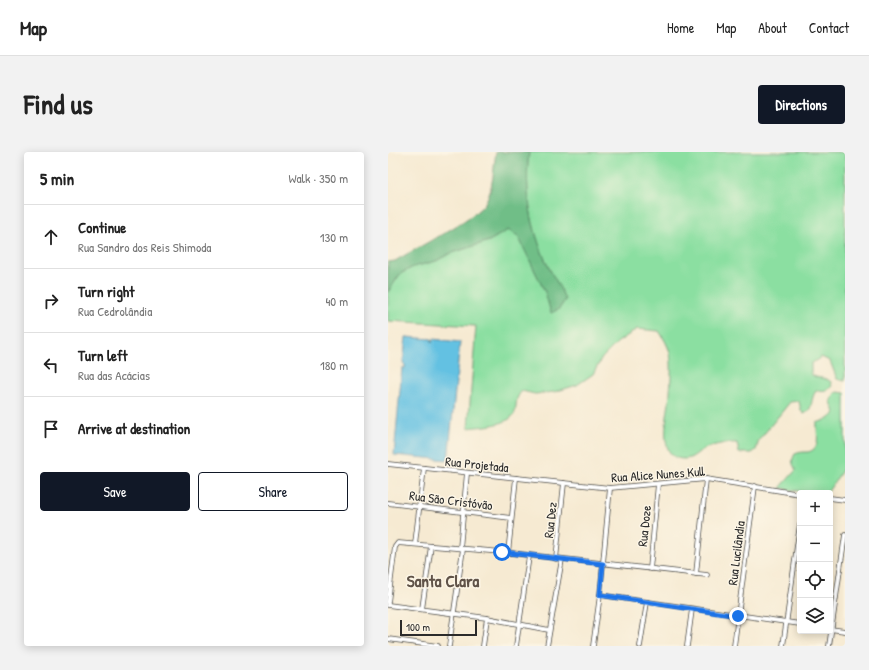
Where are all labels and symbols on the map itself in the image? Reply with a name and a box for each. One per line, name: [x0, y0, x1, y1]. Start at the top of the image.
street label: Rua Projetada: [444, 452, 510, 476]
street label: Rua Alice Nunes Kull: [611, 462, 706, 486]
street label: Rua São Cristóvão: [408, 486, 494, 514]
street label: Rua Dez: [539, 501, 561, 539]
street label: Rua Doze: [633, 505, 655, 547]
street label: Rua Lucilândia: [723, 520, 749, 586]
route start: [493, 543, 511, 561]
district label: Santa Clara: [407, 569, 479, 592]
route end: [729, 607, 747, 625]
scale bar: [400, 618, 477, 637]

